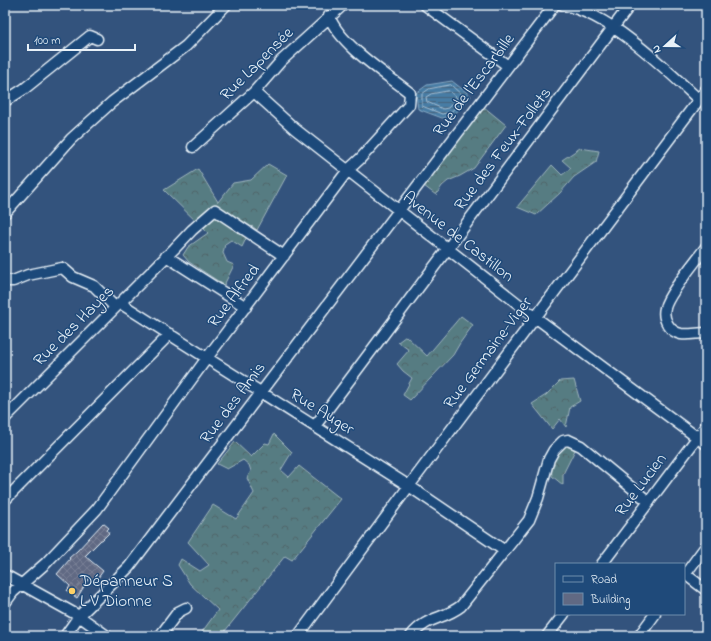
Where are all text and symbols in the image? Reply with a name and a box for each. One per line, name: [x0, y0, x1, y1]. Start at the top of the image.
street label: Rue Lapensée: [214, 21, 300, 107]
scale bar: [28, 26, 135, 52]
north arrow: [645, 26, 685, 66]
street label: Rue de l'Escarbille: [427, 28, 521, 142]
text: 100 m: [34, 32, 61, 50]
text: N: [648, 43, 665, 56]
street label: Rue des Feux-Follets: [448, 82, 558, 216]
street label: Avenue de Castillon: [397, 185, 519, 289]
street label: Rue Alfred: [202, 259, 267, 333]
street label: Rue des Hayes: [28, 280, 121, 373]
street label: Rue Germaine-Viger: [437, 291, 541, 416]
street label: Rue des Amis: [194, 357, 272, 449]
street label: Rue Auger: [284, 382, 360, 444]
street label: Rue Lucien: [609, 448, 673, 522]
legend: [555, 563, 685, 615]
place label: Dépanneur S L V Dionne: [79, 569, 173, 614]
text: Road: [591, 571, 617, 589]
marker: Dépanneur S L V Dionne: [67, 586, 77, 596]
text: Building: [590, 591, 630, 610]

